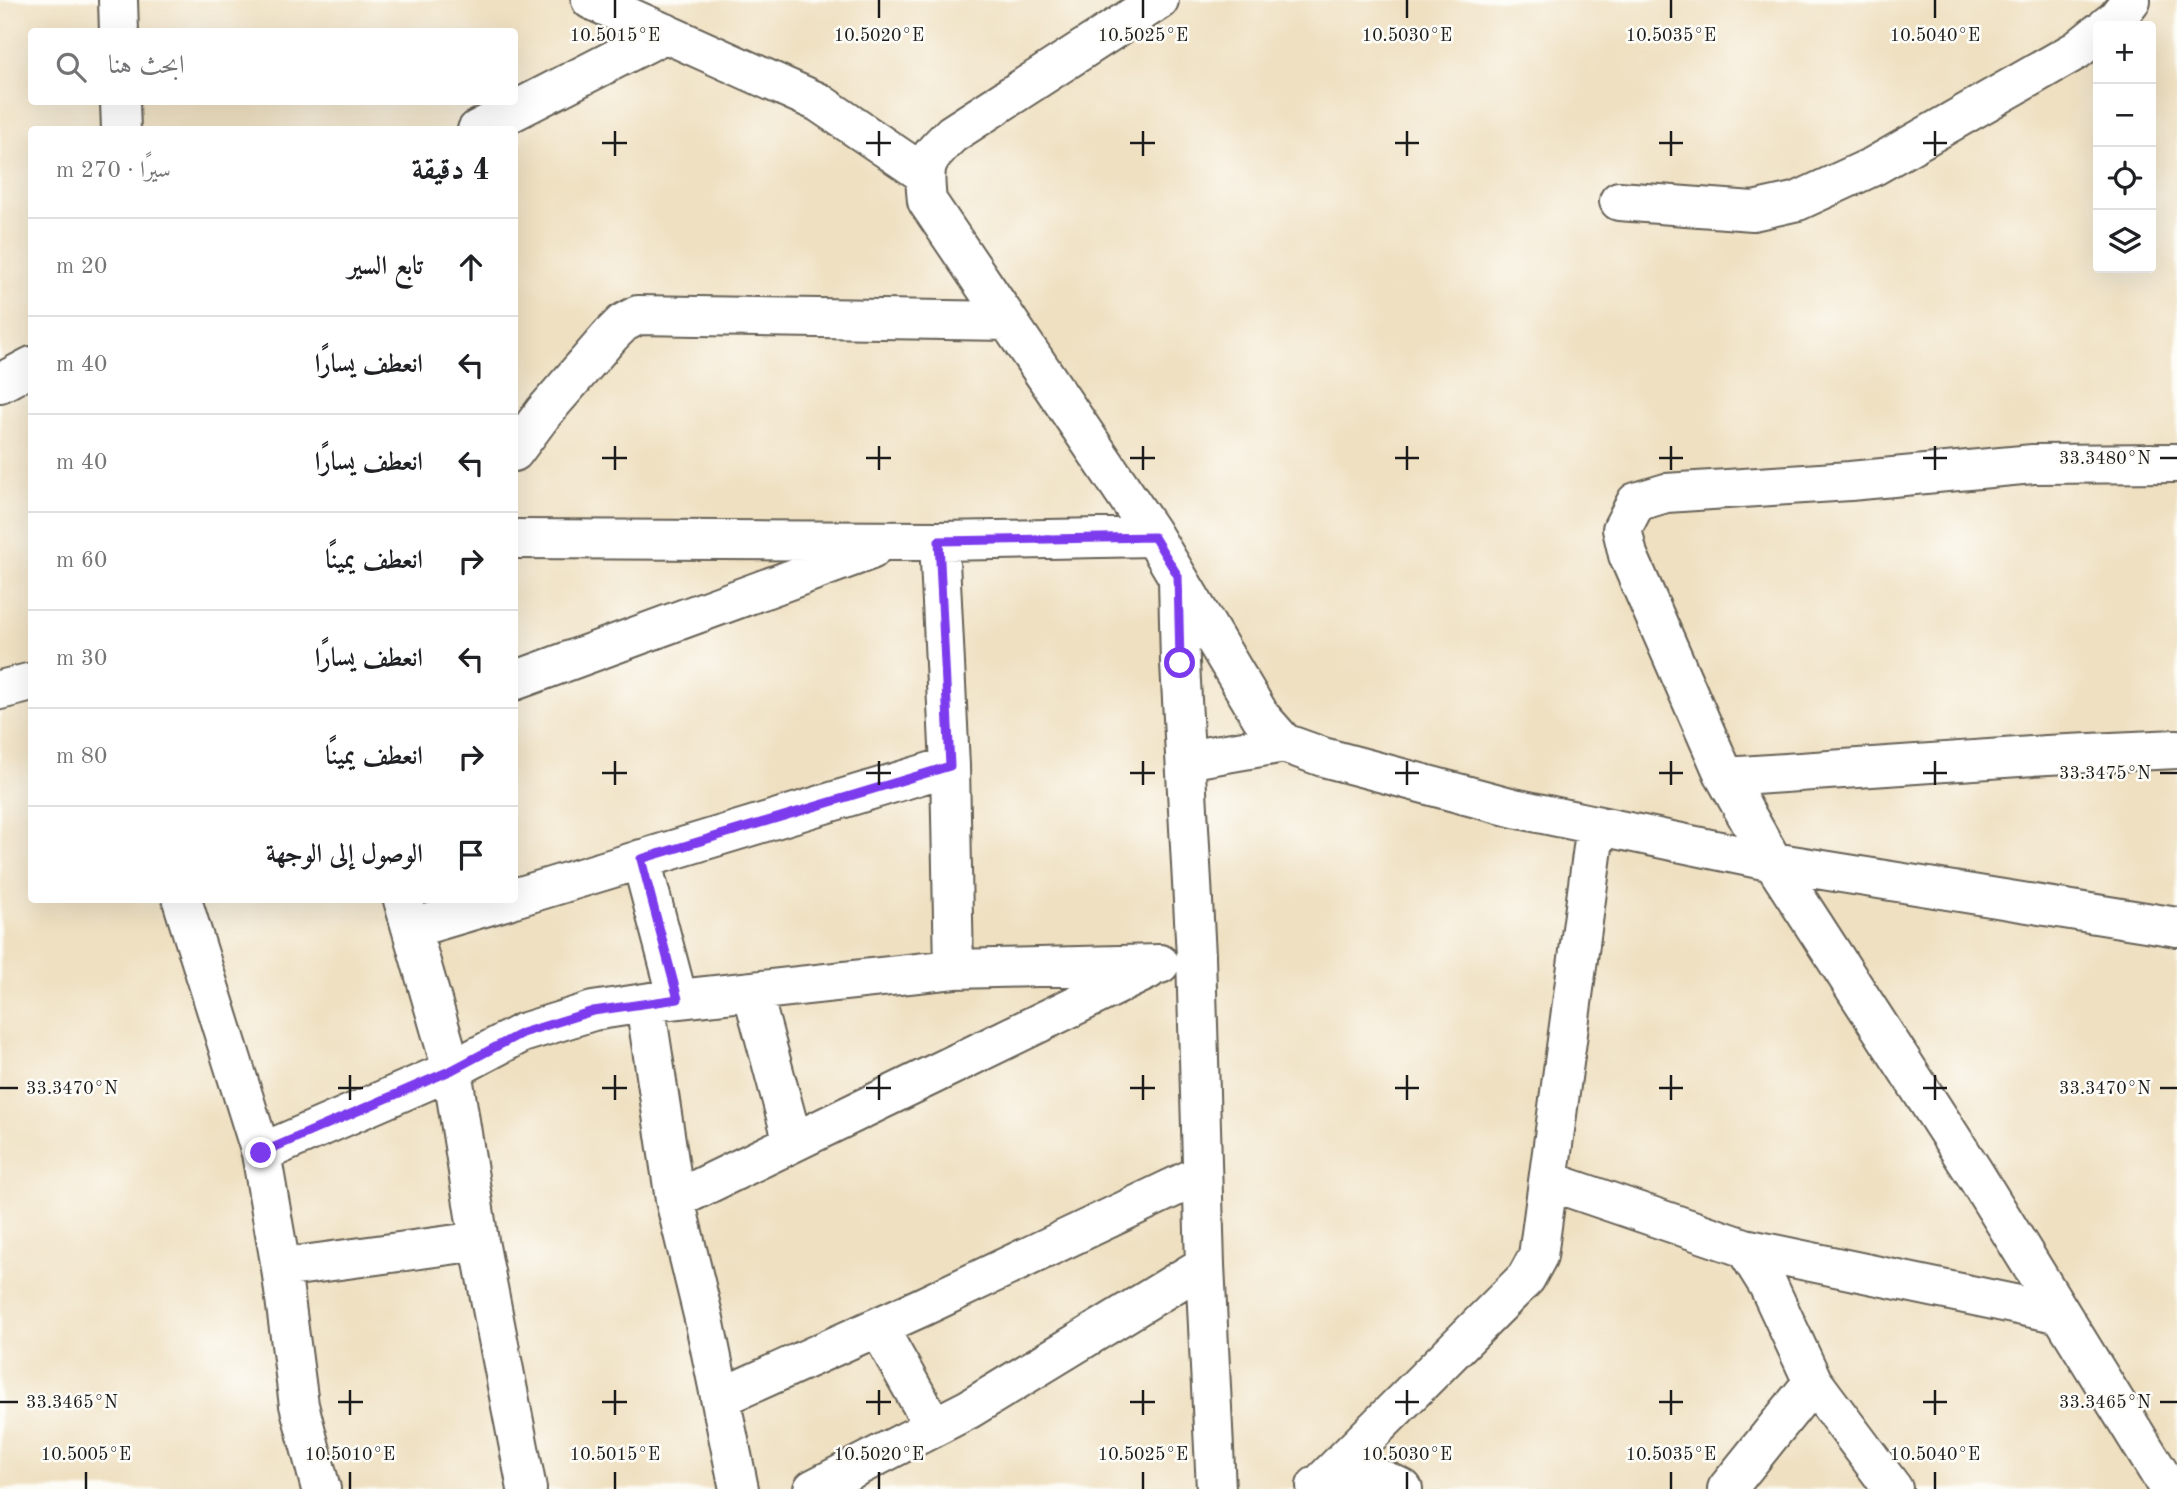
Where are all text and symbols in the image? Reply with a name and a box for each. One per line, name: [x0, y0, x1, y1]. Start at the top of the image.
map controls: [2093, 21, 2156, 273]
button: +: [2093, 21, 2156, 84]
text: 10.5015°E: [570, 27, 660, 45]
text: 10.5020°E: [834, 27, 924, 45]
text: 10.5025°E: [1098, 27, 1188, 45]
text: 10.5030°E: [1362, 27, 1452, 45]
text: 10.5035°E: [1626, 27, 1716, 45]
text: 10.5040°E: [1890, 27, 1980, 45]
search box: [28, 28, 518, 105]
icon: search: [52, 48, 90, 86]
text: ابحث هنا: [108, 53, 185, 79]
button: −: [2093, 84, 2156, 147]
button: locate: [2093, 147, 2156, 210]
text: 4 دقيقة: [412, 156, 490, 186]
text: سيرًا · 270 m: [56, 159, 171, 182]
button: layers: [2093, 210, 2156, 273]
icon: ahead: [452, 248, 490, 286]
text: تابع السير: [348, 254, 423, 280]
text: 20 m: [56, 255, 107, 278]
icon: left: [452, 346, 490, 384]
text: انعطف يسارًا: [315, 352, 423, 378]
text: 40 m: [56, 353, 107, 376]
icon: left: [452, 444, 490, 482]
text: انعطف يسارًا: [315, 450, 423, 476]
text: 33.3480°N: [2059, 450, 2151, 468]
text: 40 m: [56, 451, 107, 474]
icon: right: [452, 542, 490, 580]
text: انعطف يمينًا: [325, 548, 423, 574]
text: 60 m: [56, 549, 107, 572]
icon: left: [452, 640, 490, 678]
text: انعطف يسارًا: [315, 646, 423, 672]
text: 30 m: [56, 647, 107, 670]
route start: [1164, 647, 1195, 678]
icon: right: [452, 738, 490, 776]
text: انعطف يمينًا: [325, 744, 423, 770]
text: 80 m: [56, 745, 107, 768]
text: 33.3475°N: [2059, 765, 2151, 783]
icon: arrive: [452, 836, 490, 874]
text: الوصول إلى الوجهة: [266, 842, 423, 868]
text: 33.3470°N: [26, 1080, 118, 1098]
text: 33.3470°N: [2059, 1080, 2151, 1098]
route end: [245, 1137, 276, 1168]
text: 33.3465°N: [26, 1394, 118, 1412]
text: 33.3465°N: [2059, 1394, 2151, 1412]
text: 10.5005°E: [41, 1446, 131, 1464]
text: 10.5010°E: [305, 1446, 395, 1464]
text: 10.5015°E: [570, 1446, 660, 1464]
text: 10.5020°E: [834, 1446, 924, 1464]
text: 10.5025°E: [1098, 1446, 1188, 1464]
text: 10.5030°E: [1362, 1446, 1452, 1464]
text: 10.5035°E: [1626, 1446, 1716, 1464]
text: 10.5040°E: [1890, 1446, 1980, 1464]

